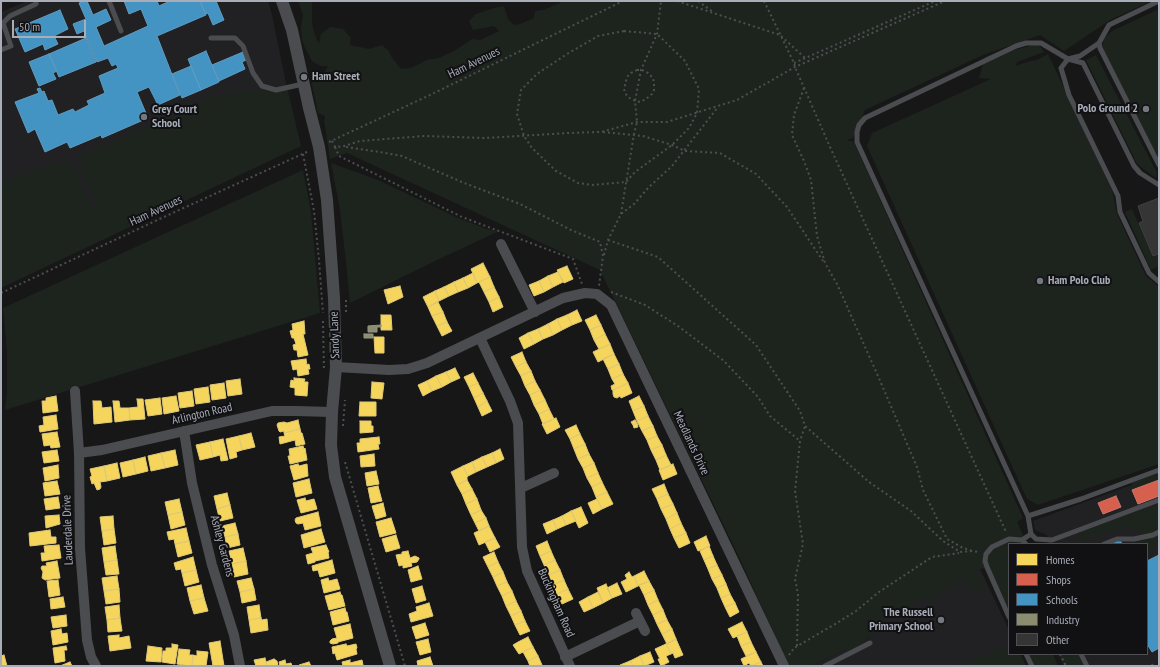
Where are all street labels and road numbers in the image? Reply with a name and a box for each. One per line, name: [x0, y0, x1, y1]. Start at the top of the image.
street label: Ham Avenues: [446, 44, 502, 82]
street label: Ham Avenues: [128, 193, 184, 229]
street label: Sandy Lane: [327, 311, 343, 359]
street label: Arlington Road: [170, 400, 234, 428]
street label: Meadlands Drive: [670, 409, 712, 477]
street label: Lauderdale Drive: [60, 495, 76, 565]
street label: Ashley Gardens: [207, 514, 237, 578]
street label: Buckingham Road: [534, 566, 578, 640]

